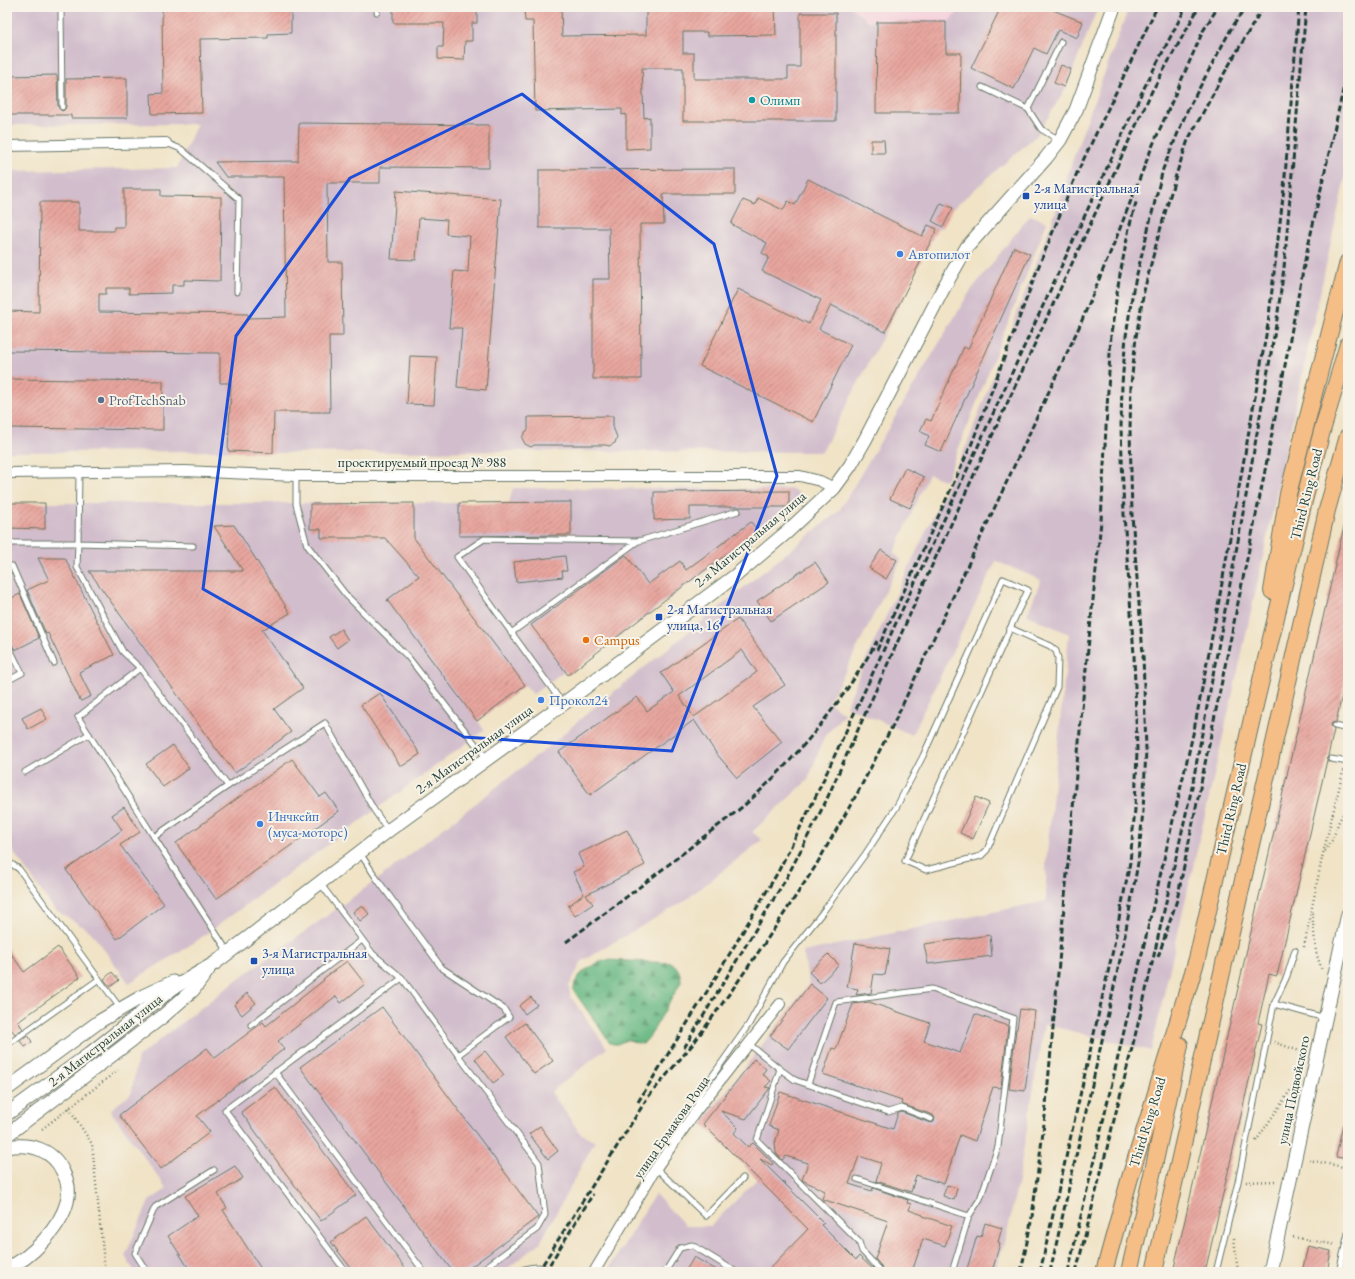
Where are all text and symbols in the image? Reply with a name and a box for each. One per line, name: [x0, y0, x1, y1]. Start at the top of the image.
place label: Олимп: [760, 91, 800, 109]
marker: Олимп: [747, 95, 757, 105]
place label: 2-я Магистральная улица: [1034, 179, 1139, 213]
marker: 2-я Магистральная улица: [1021, 191, 1031, 201]
place label: Автопилот: [907, 245, 970, 263]
marker: Автопилот: [895, 249, 905, 259]
place label: ProfTechSnab: [109, 391, 186, 409]
marker: ProfTechSnab: [96, 395, 106, 405]
street label: Third Ring Road: [1286, 446, 1326, 542]
street label: проектируемый проезд № 988: [338, 453, 506, 471]
street label: 2-я Магистральная улица: [690, 487, 810, 591]
place label: 2-я Магистральная улица, 16: [667, 600, 772, 634]
marker: 2-я Магистральная улица, 16: [654, 612, 664, 622]
place label: Campus: [594, 631, 640, 649]
marker: Campus: [581, 635, 591, 645]
place label: Прокол24: [549, 691, 608, 709]
marker: Прокол24: [536, 695, 546, 705]
street label: 2-я Магистральная улица: [412, 700, 537, 798]
street label: Third Ring Road: [1212, 760, 1251, 857]
place label: Инчкейп (муса-моторс): [268, 807, 348, 841]
marker: Инчкейп (муса-моторс): [255, 819, 265, 829]
place label: 3-я Магистральная улица: [262, 944, 367, 978]
marker: 3-я Магистральная улица: [249, 956, 259, 966]
street label: 2-я Магистральная улица: [44, 989, 166, 1090]
street label: улица Подвойского: [1273, 1034, 1313, 1146]
street label: улица Ермакова Роща: [629, 1072, 714, 1182]
street label: Third Ring Road: [1125, 1074, 1170, 1169]

